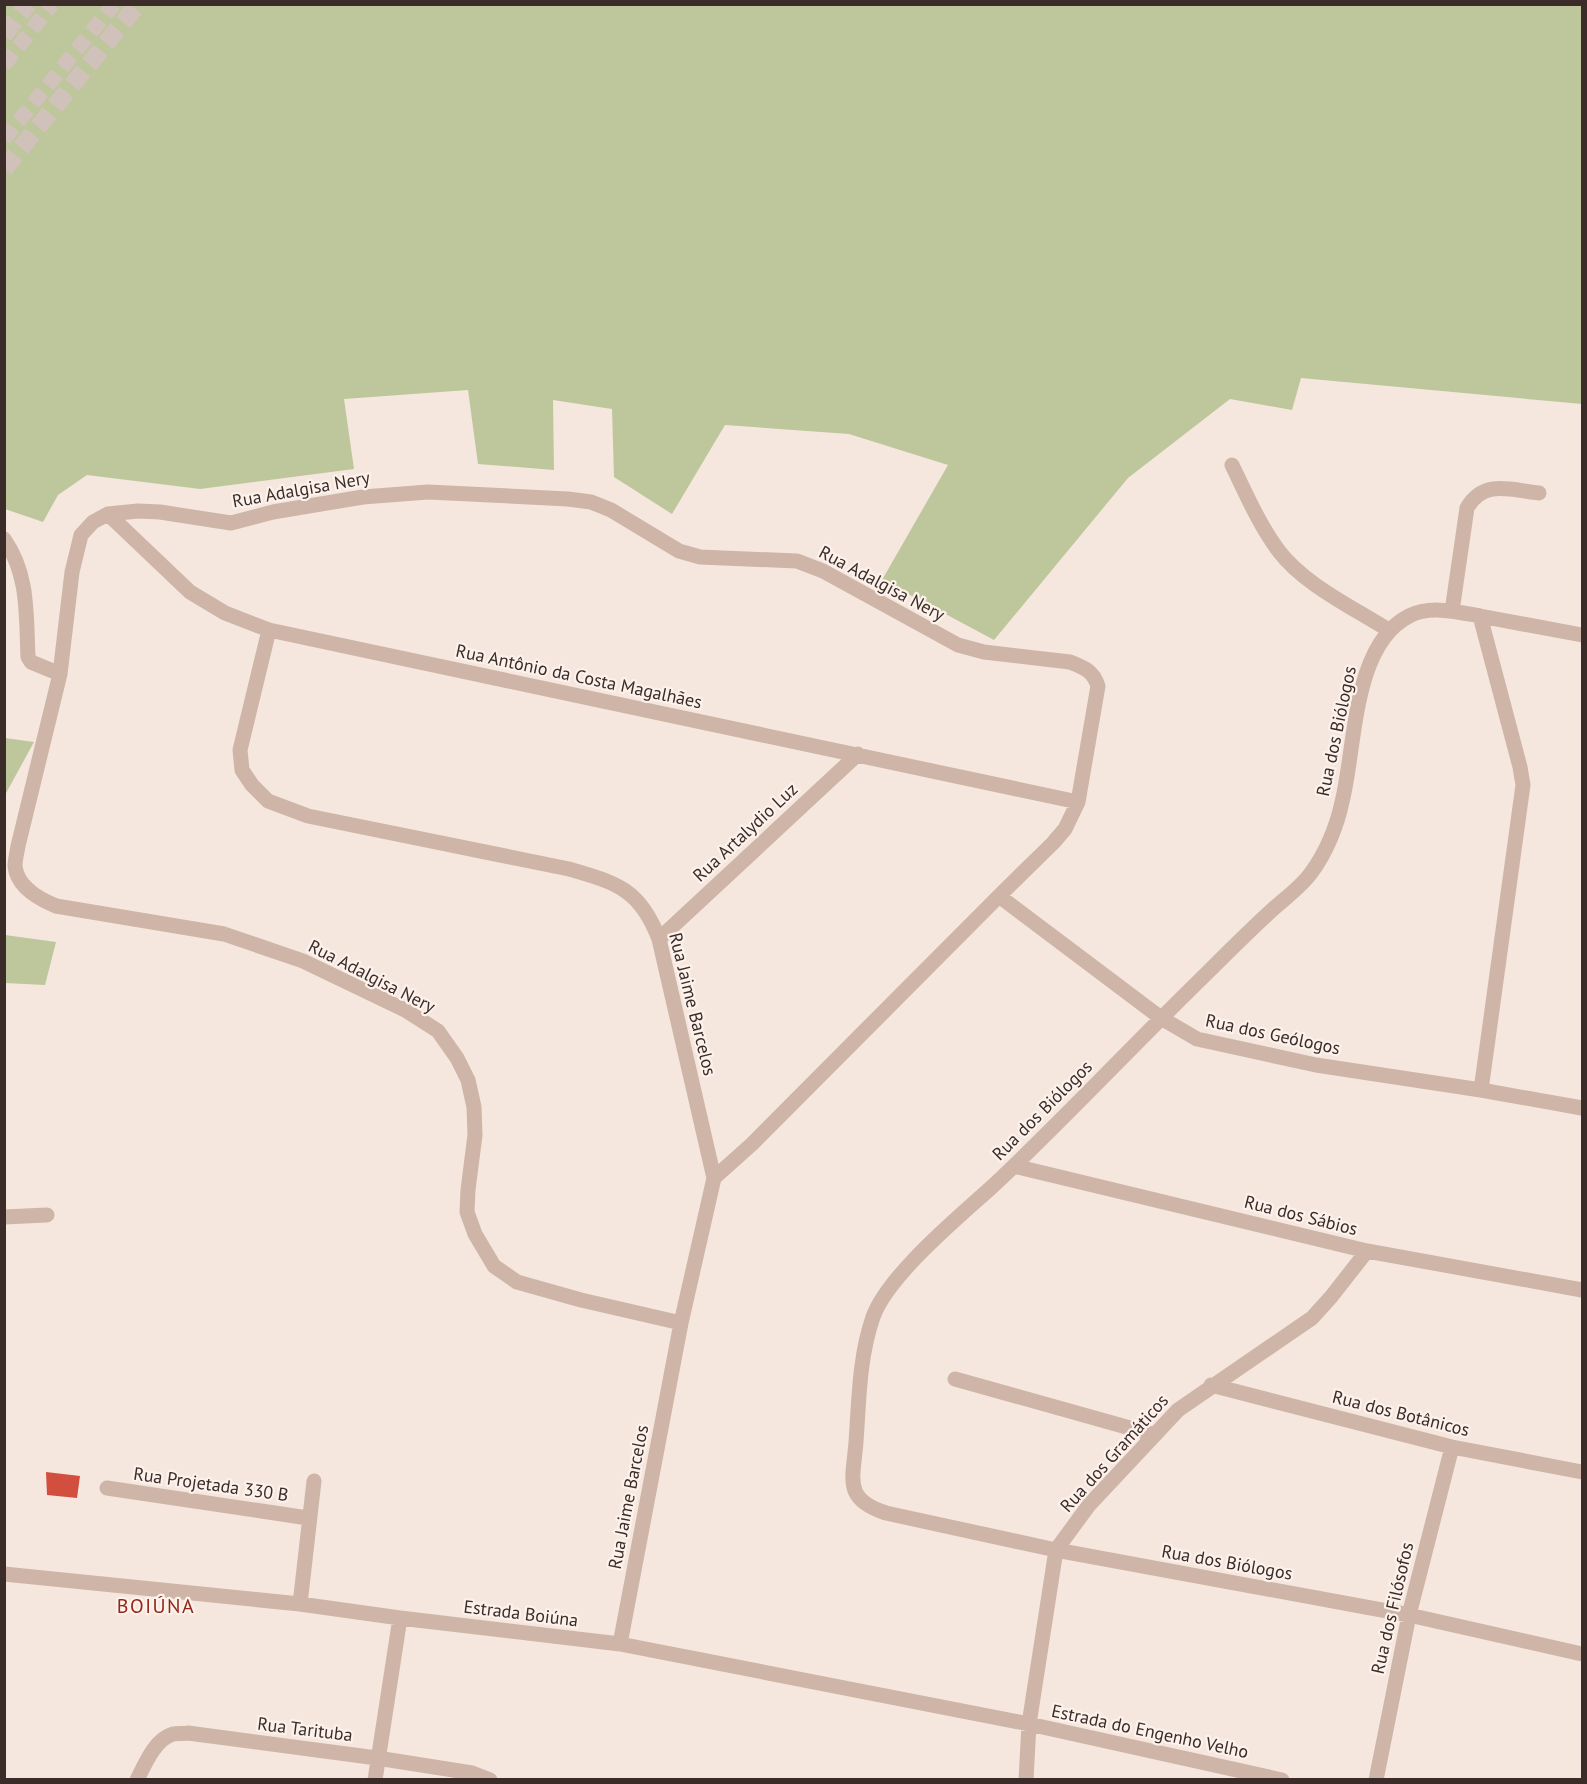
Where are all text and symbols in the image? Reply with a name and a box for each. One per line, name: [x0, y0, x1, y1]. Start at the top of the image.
street label: Rua Adalgisa Nery: [230, 465, 372, 512]
street label: Rua Adalgisa Nery: [815, 540, 949, 626]
street label: Rua Antônio da Costa Magalhães: [454, 639, 704, 713]
street label: Rua dos Biólogos: [1311, 664, 1361, 798]
street label: Rua Artalydio Luz: [688, 778, 802, 886]
street label: Rua Jaime Barcelos: [664, 930, 722, 1078]
street label: Rua Adalgisa Nery: [305, 934, 440, 1018]
street label: Rua dos Geólogos: [1204, 1008, 1342, 1060]
street label: Rua dos Biólogos: [987, 1055, 1097, 1165]
street label: Rua dos Sábios: [1242, 1190, 1360, 1240]
street label: Rua dos Botânicos: [1330, 1385, 1472, 1441]
street label: Rua dos Gramáticos: [1055, 1389, 1173, 1517]
street label: Rua Jaime Barcelos: [603, 1423, 653, 1571]
street label: Rua Projetada 330 B: [132, 1462, 290, 1506]
street label: Rua dos Biólogos: [1160, 1539, 1294, 1585]
street label: Rua dos Filósofos: [1366, 1540, 1418, 1676]
district label: BOIÚNA: [117, 1593, 195, 1619]
street label: Estrada Boiúna: [462, 1595, 580, 1631]
street label: Estrada do Engenho Velho: [1049, 1699, 1251, 1763]
street label: Rua Tarituba: [256, 1712, 354, 1746]

